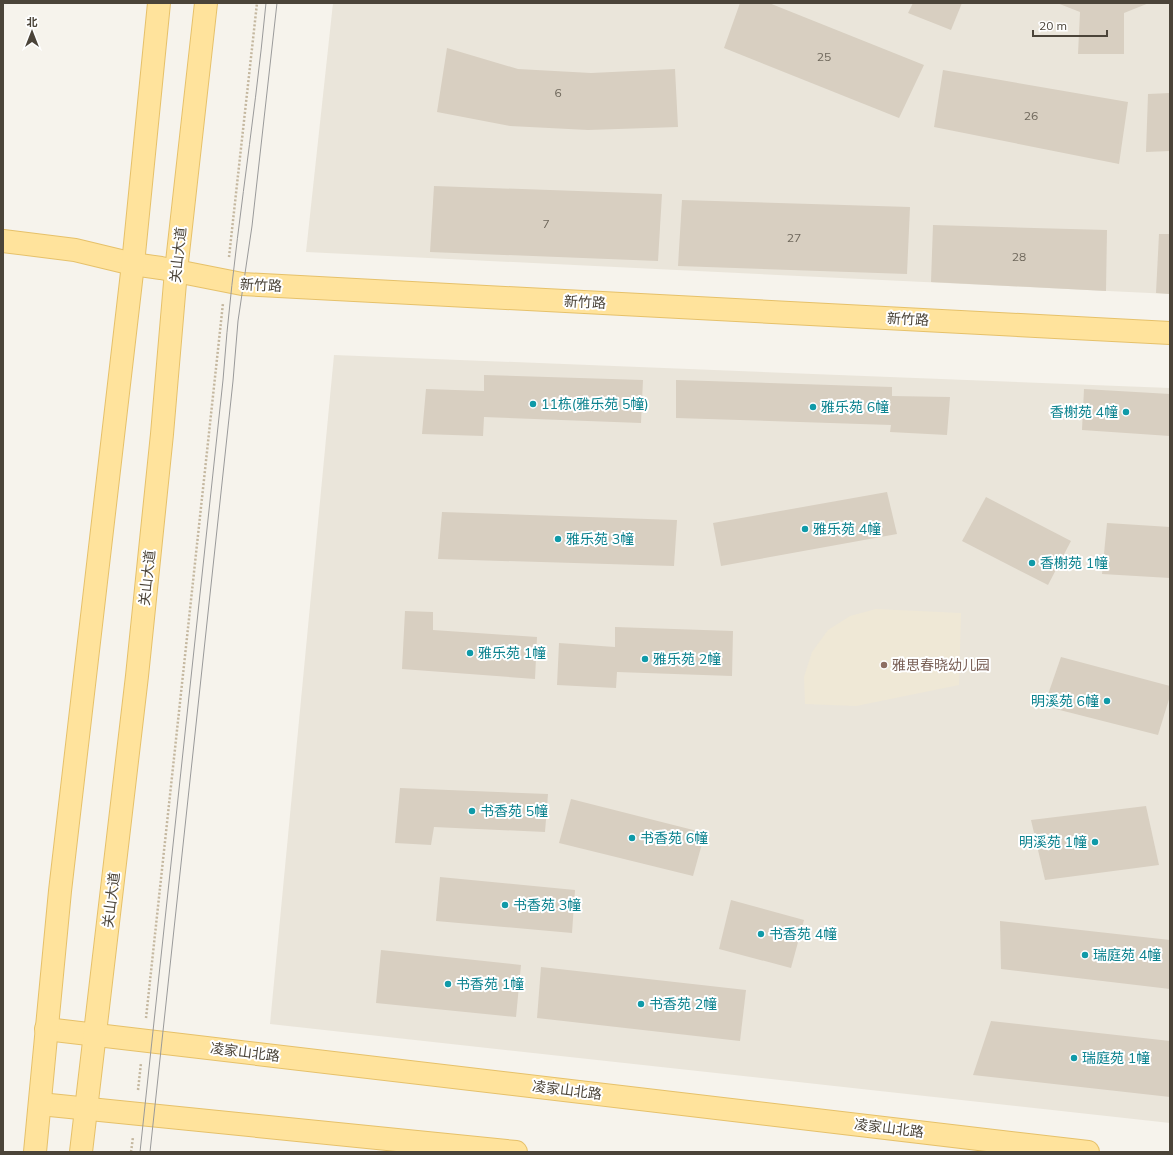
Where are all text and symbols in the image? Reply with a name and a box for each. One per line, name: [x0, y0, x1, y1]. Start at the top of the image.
north arrow: [12, 12, 52, 52]
scale bar: [1033, 12, 1107, 38]
text: 北: [27, 15, 38, 29]
text: 20 m: [1039, 18, 1067, 33]
house number: 25: [817, 49, 831, 64]
house number: 6: [554, 85, 562, 100]
house number: 26: [1024, 108, 1038, 123]
house number: 7: [542, 216, 550, 231]
street label: 关山大道: [166, 226, 190, 284]
house number: 27: [787, 230, 801, 245]
house number: 28: [1012, 249, 1026, 264]
street label: 新竹路: [240, 275, 282, 295]
street label: 新竹路: [564, 292, 606, 312]
street label: 新竹路: [887, 309, 929, 329]
place label: 11栋(雅乐苑 5幢): [541, 395, 649, 413]
place label: 雅乐苑 6幢: [821, 398, 889, 416]
marker: 11栋(雅乐苑 5幢): [528, 399, 538, 409]
marker: 雅乐苑 6幢: [808, 402, 818, 412]
place label: 香榭苑 4幢: [1050, 403, 1118, 421]
marker: 香榭苑 4幢: [1121, 407, 1131, 417]
place label: 雅乐苑 4幢: [813, 520, 881, 538]
marker: 雅乐苑 4幢: [800, 524, 810, 534]
place label: 雅乐苑 3幢: [566, 530, 634, 548]
marker: 雅乐苑 3幢: [553, 534, 563, 544]
street label: 关山大道: [135, 549, 159, 607]
place label: 香榭苑 1幢: [1040, 554, 1108, 572]
marker: 香榭苑 1幢: [1027, 558, 1037, 568]
place label: 雅乐苑 1幢: [478, 644, 546, 662]
marker: 雅乐苑 1幢: [465, 648, 475, 658]
place label: 雅乐苑 2幢: [653, 650, 721, 668]
marker: 雅乐苑 2幢: [640, 654, 650, 664]
place label: 雅思春晓幼儿园: [892, 656, 990, 674]
marker: 雅思春晓幼儿园: [879, 660, 889, 670]
place label: 明溪苑 6幢: [1031, 692, 1099, 710]
marker: 明溪苑 6幢: [1102, 696, 1112, 706]
place label: 书香苑 5幢: [480, 802, 548, 820]
marker: 书香苑 5幢: [467, 806, 477, 816]
place label: 书香苑 6幢: [640, 829, 708, 847]
marker: 书香苑 6幢: [627, 833, 637, 843]
place label: 明溪苑 1幢: [1019, 833, 1087, 851]
marker: 明溪苑 1幢: [1090, 837, 1100, 847]
street label: 关山大道: [99, 871, 123, 929]
place label: 书香苑 3幢: [513, 896, 581, 914]
marker: 书香苑 3幢: [500, 900, 510, 910]
place label: 书香苑 4幢: [769, 925, 837, 943]
marker: 书香苑 4幢: [756, 929, 766, 939]
place label: 瑞庭苑 4幢: [1093, 946, 1161, 964]
marker: 瑞庭苑 4幢: [1080, 950, 1090, 960]
place label: 书香苑 1幢: [456, 975, 524, 993]
marker: 书香苑 1幢: [443, 979, 453, 989]
place label: 书香苑 2幢: [649, 995, 717, 1013]
marker: 书香苑 2幢: [636, 999, 646, 1009]
street label: 凌家山北路: [209, 1039, 281, 1065]
place label: 瑞庭苑 1幢: [1082, 1049, 1150, 1067]
marker: 瑞庭苑 1幢: [1069, 1053, 1079, 1063]
street label: 凌家山北路: [531, 1077, 603, 1103]
street label: 凌家山北路: [853, 1115, 925, 1141]

